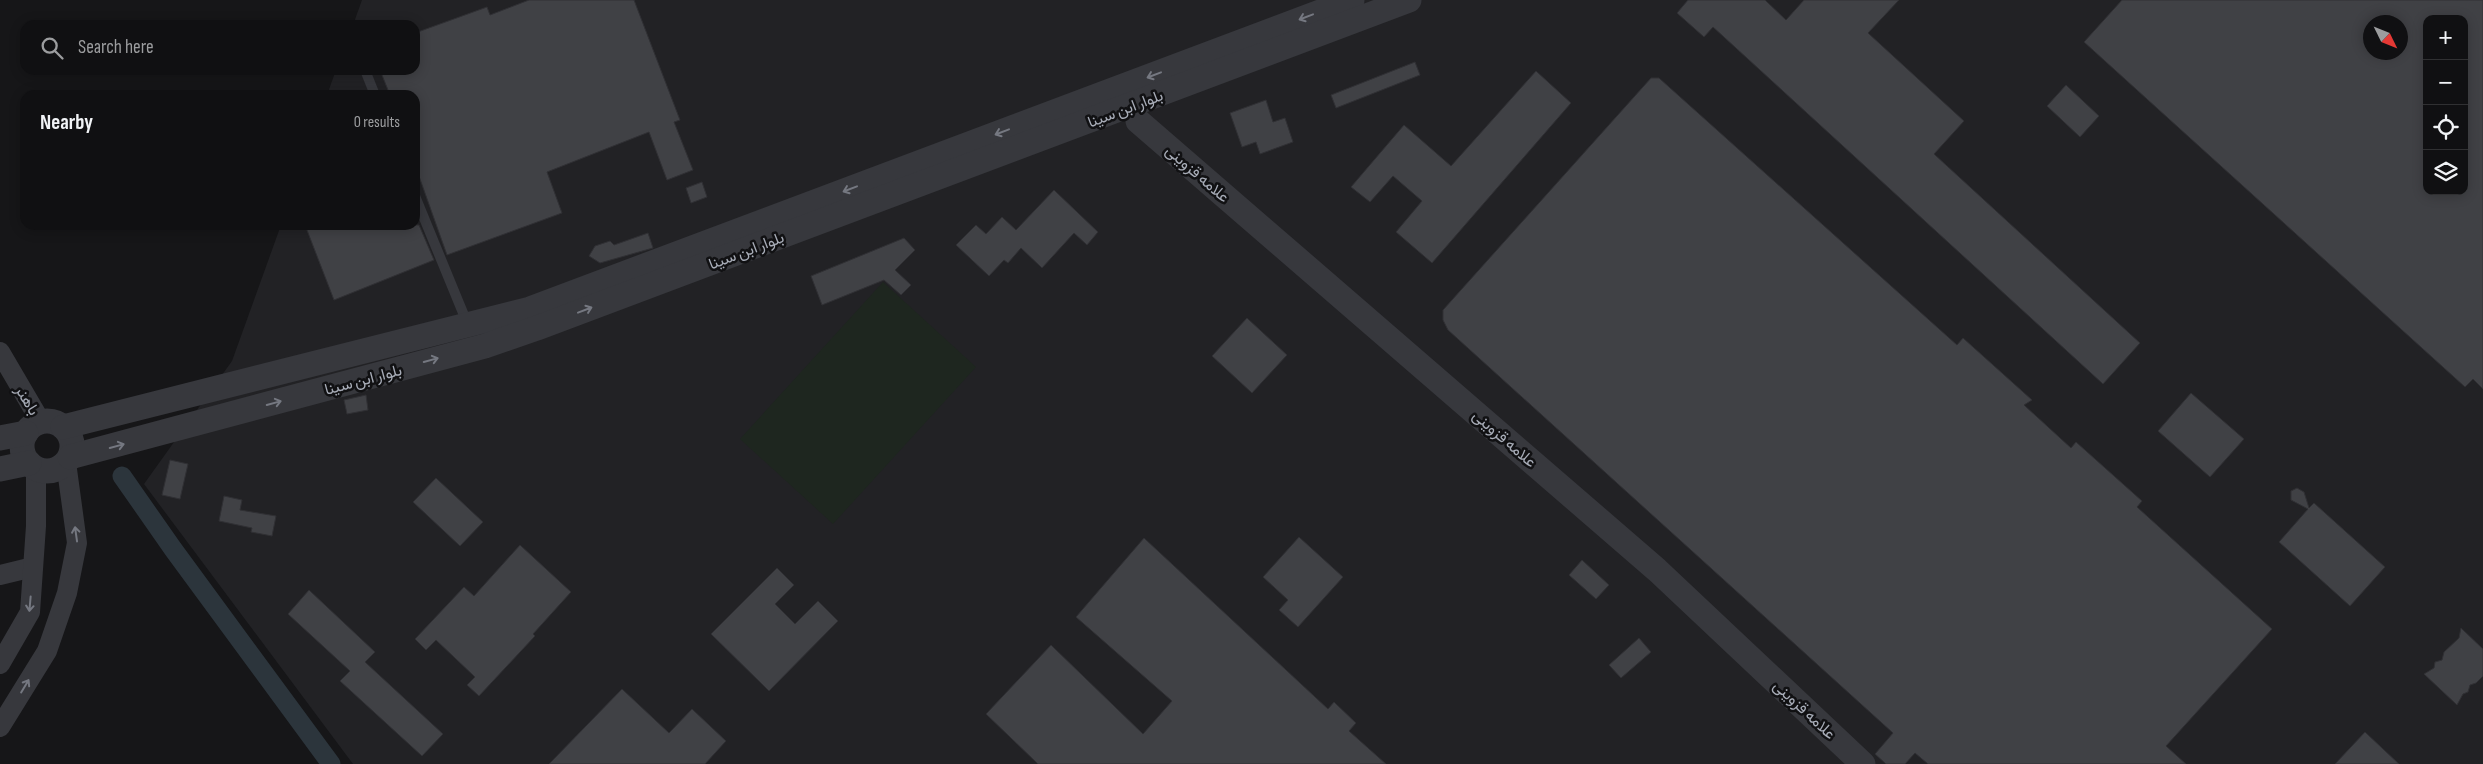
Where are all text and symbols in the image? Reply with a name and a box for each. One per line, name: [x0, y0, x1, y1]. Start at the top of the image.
one-way arrow: [1299, 13, 1314, 22]
north arrow: [2363, 15, 2408, 60]
map controls: [2423, 15, 2468, 195]
button: +: [2423, 15, 2468, 60]
search box: [20, 20, 420, 75]
icon: search: [38, 34, 66, 62]
text: Search here: [78, 36, 154, 59]
button: −: [2423, 60, 2468, 105]
one-way arrow: [1147, 71, 1163, 80]
street label: بلوار ابن سینا: [1085, 86, 1166, 132]
button: locate: [2423, 105, 2468, 150]
text: Nearby: [40, 110, 93, 135]
text: 0 results: [354, 113, 400, 132]
one-way arrow: [995, 128, 1010, 137]
street label: علامه قزوینی: [1161, 141, 1233, 207]
button: layers: [2423, 150, 2468, 195]
one-way arrow: [843, 185, 858, 194]
street label: بلوار ابن سینا: [706, 228, 787, 274]
one-way arrow: [577, 305, 593, 314]
one-way arrow: [423, 355, 439, 365]
street label: بلوار ابن سینا: [323, 361, 404, 400]
street label: باهنر: [10, 381, 43, 419]
one-way arrow: [266, 398, 282, 407]
street label: علامه قزوینی: [1468, 406, 1540, 472]
one-way arrow: [109, 440, 125, 450]
one-way arrow: [71, 526, 81, 542]
one-way arrow: [25, 596, 35, 612]
street label: علامه قزوینی: [1769, 676, 1839, 744]
one-way arrow: [21, 679, 31, 693]

